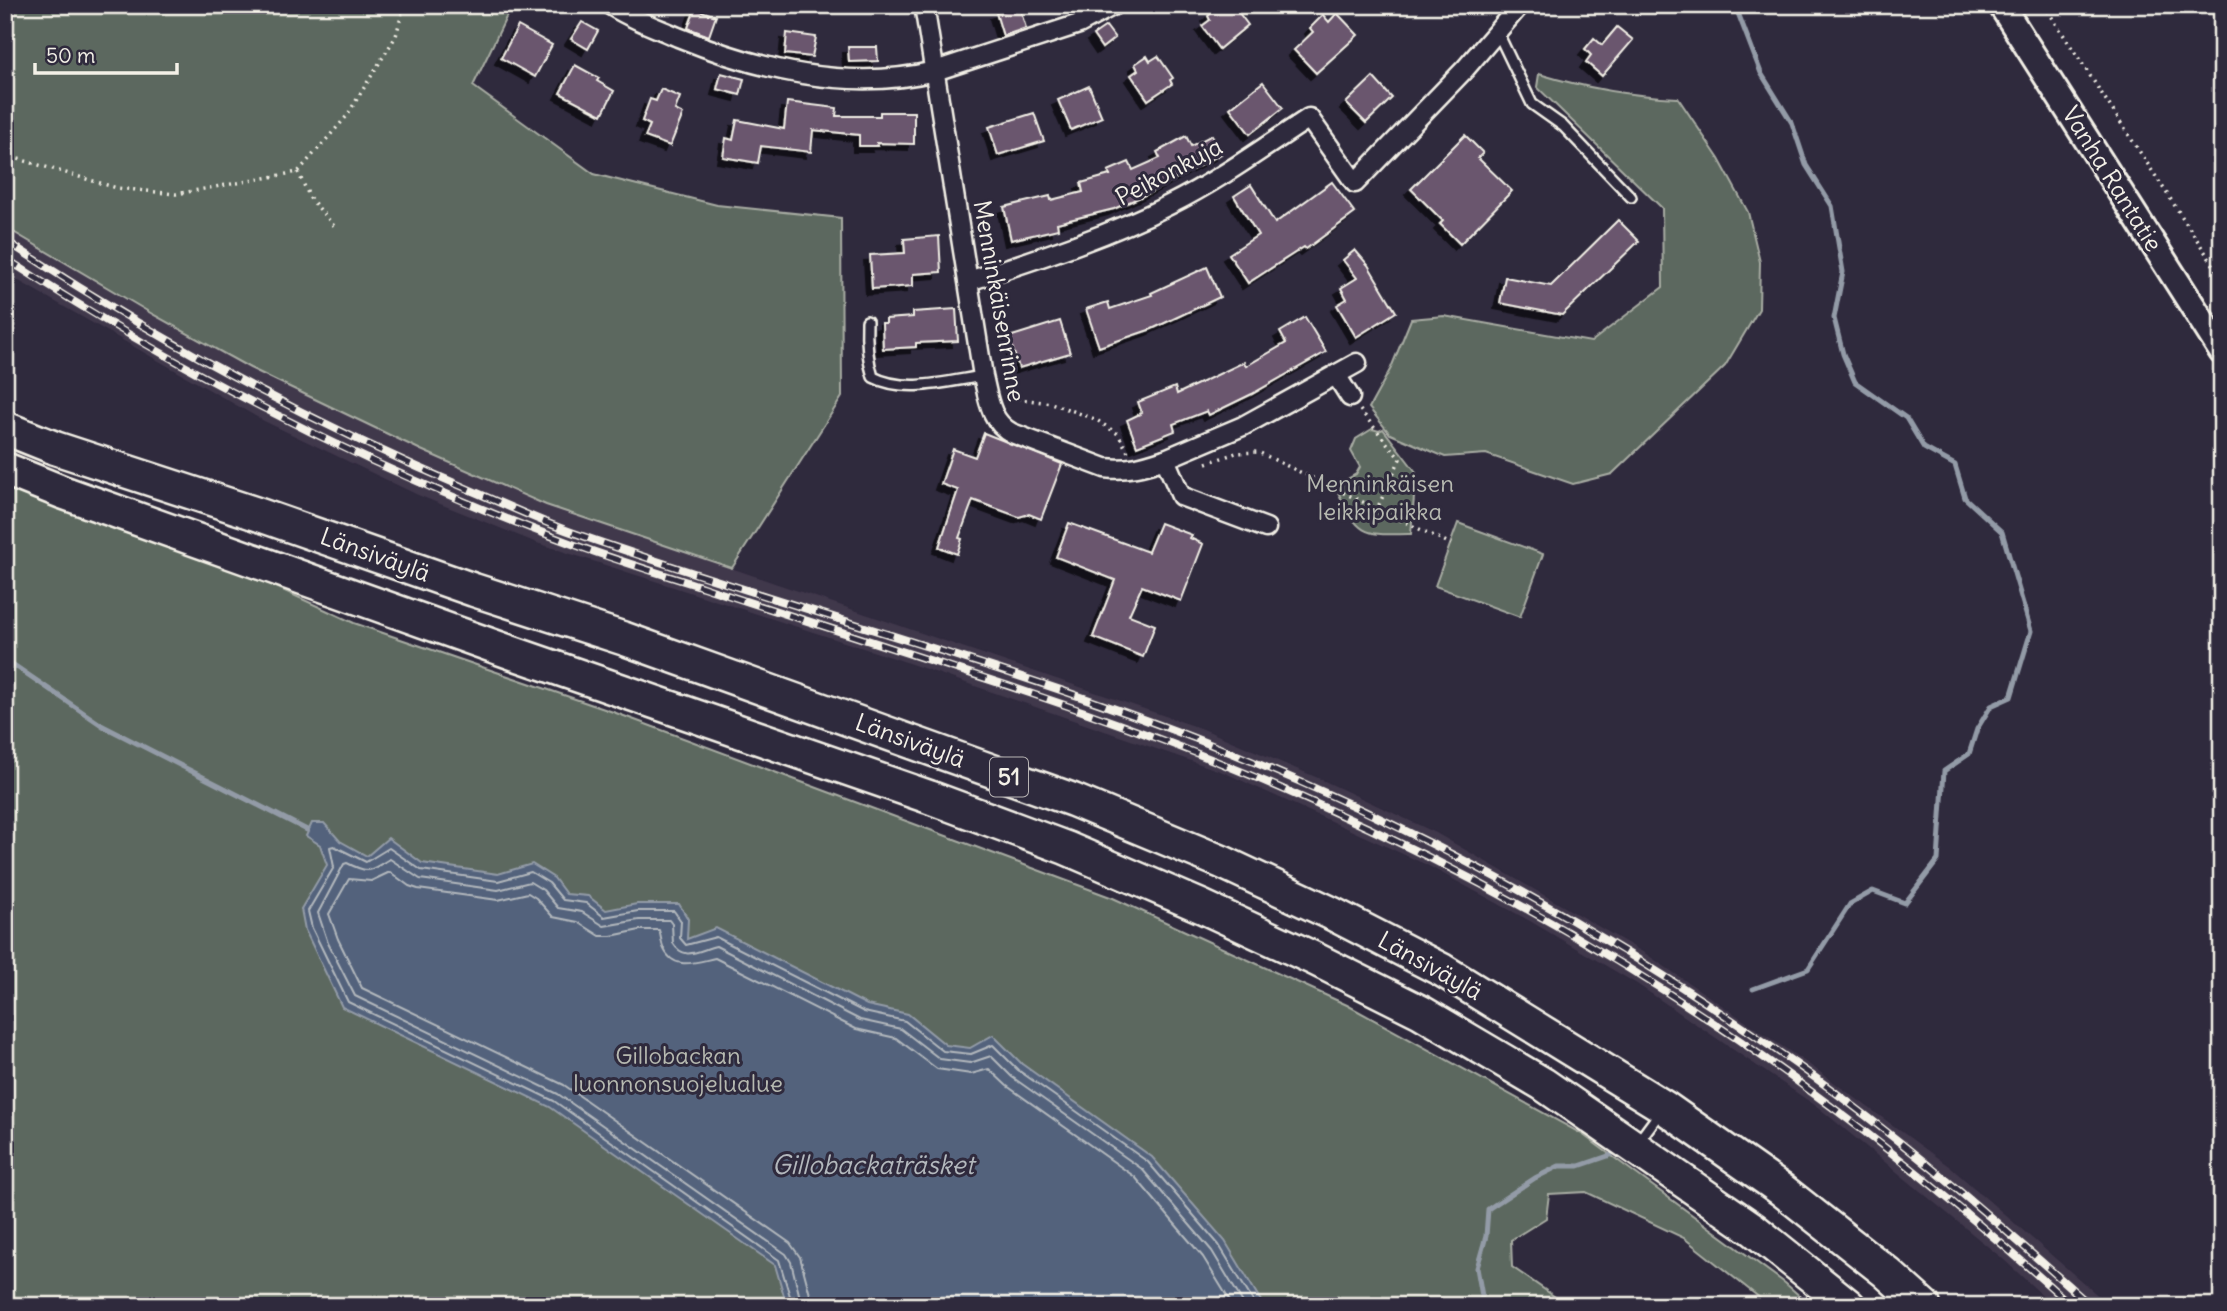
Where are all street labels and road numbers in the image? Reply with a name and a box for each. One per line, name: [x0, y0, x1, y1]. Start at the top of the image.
street label: Vanha Rantatie: [2056, 100, 2169, 257]
street label: Peikonkuja: [1110, 131, 1227, 212]
street label: Menninkäisenrinne: [967, 198, 1032, 404]
street label: Länsiväylä: [316, 520, 434, 588]
street label: Länsiväylä: [851, 706, 969, 774]
road number: 51: [990, 758, 1028, 796]
street label: Länsiväylä: [1373, 924, 1488, 1006]

